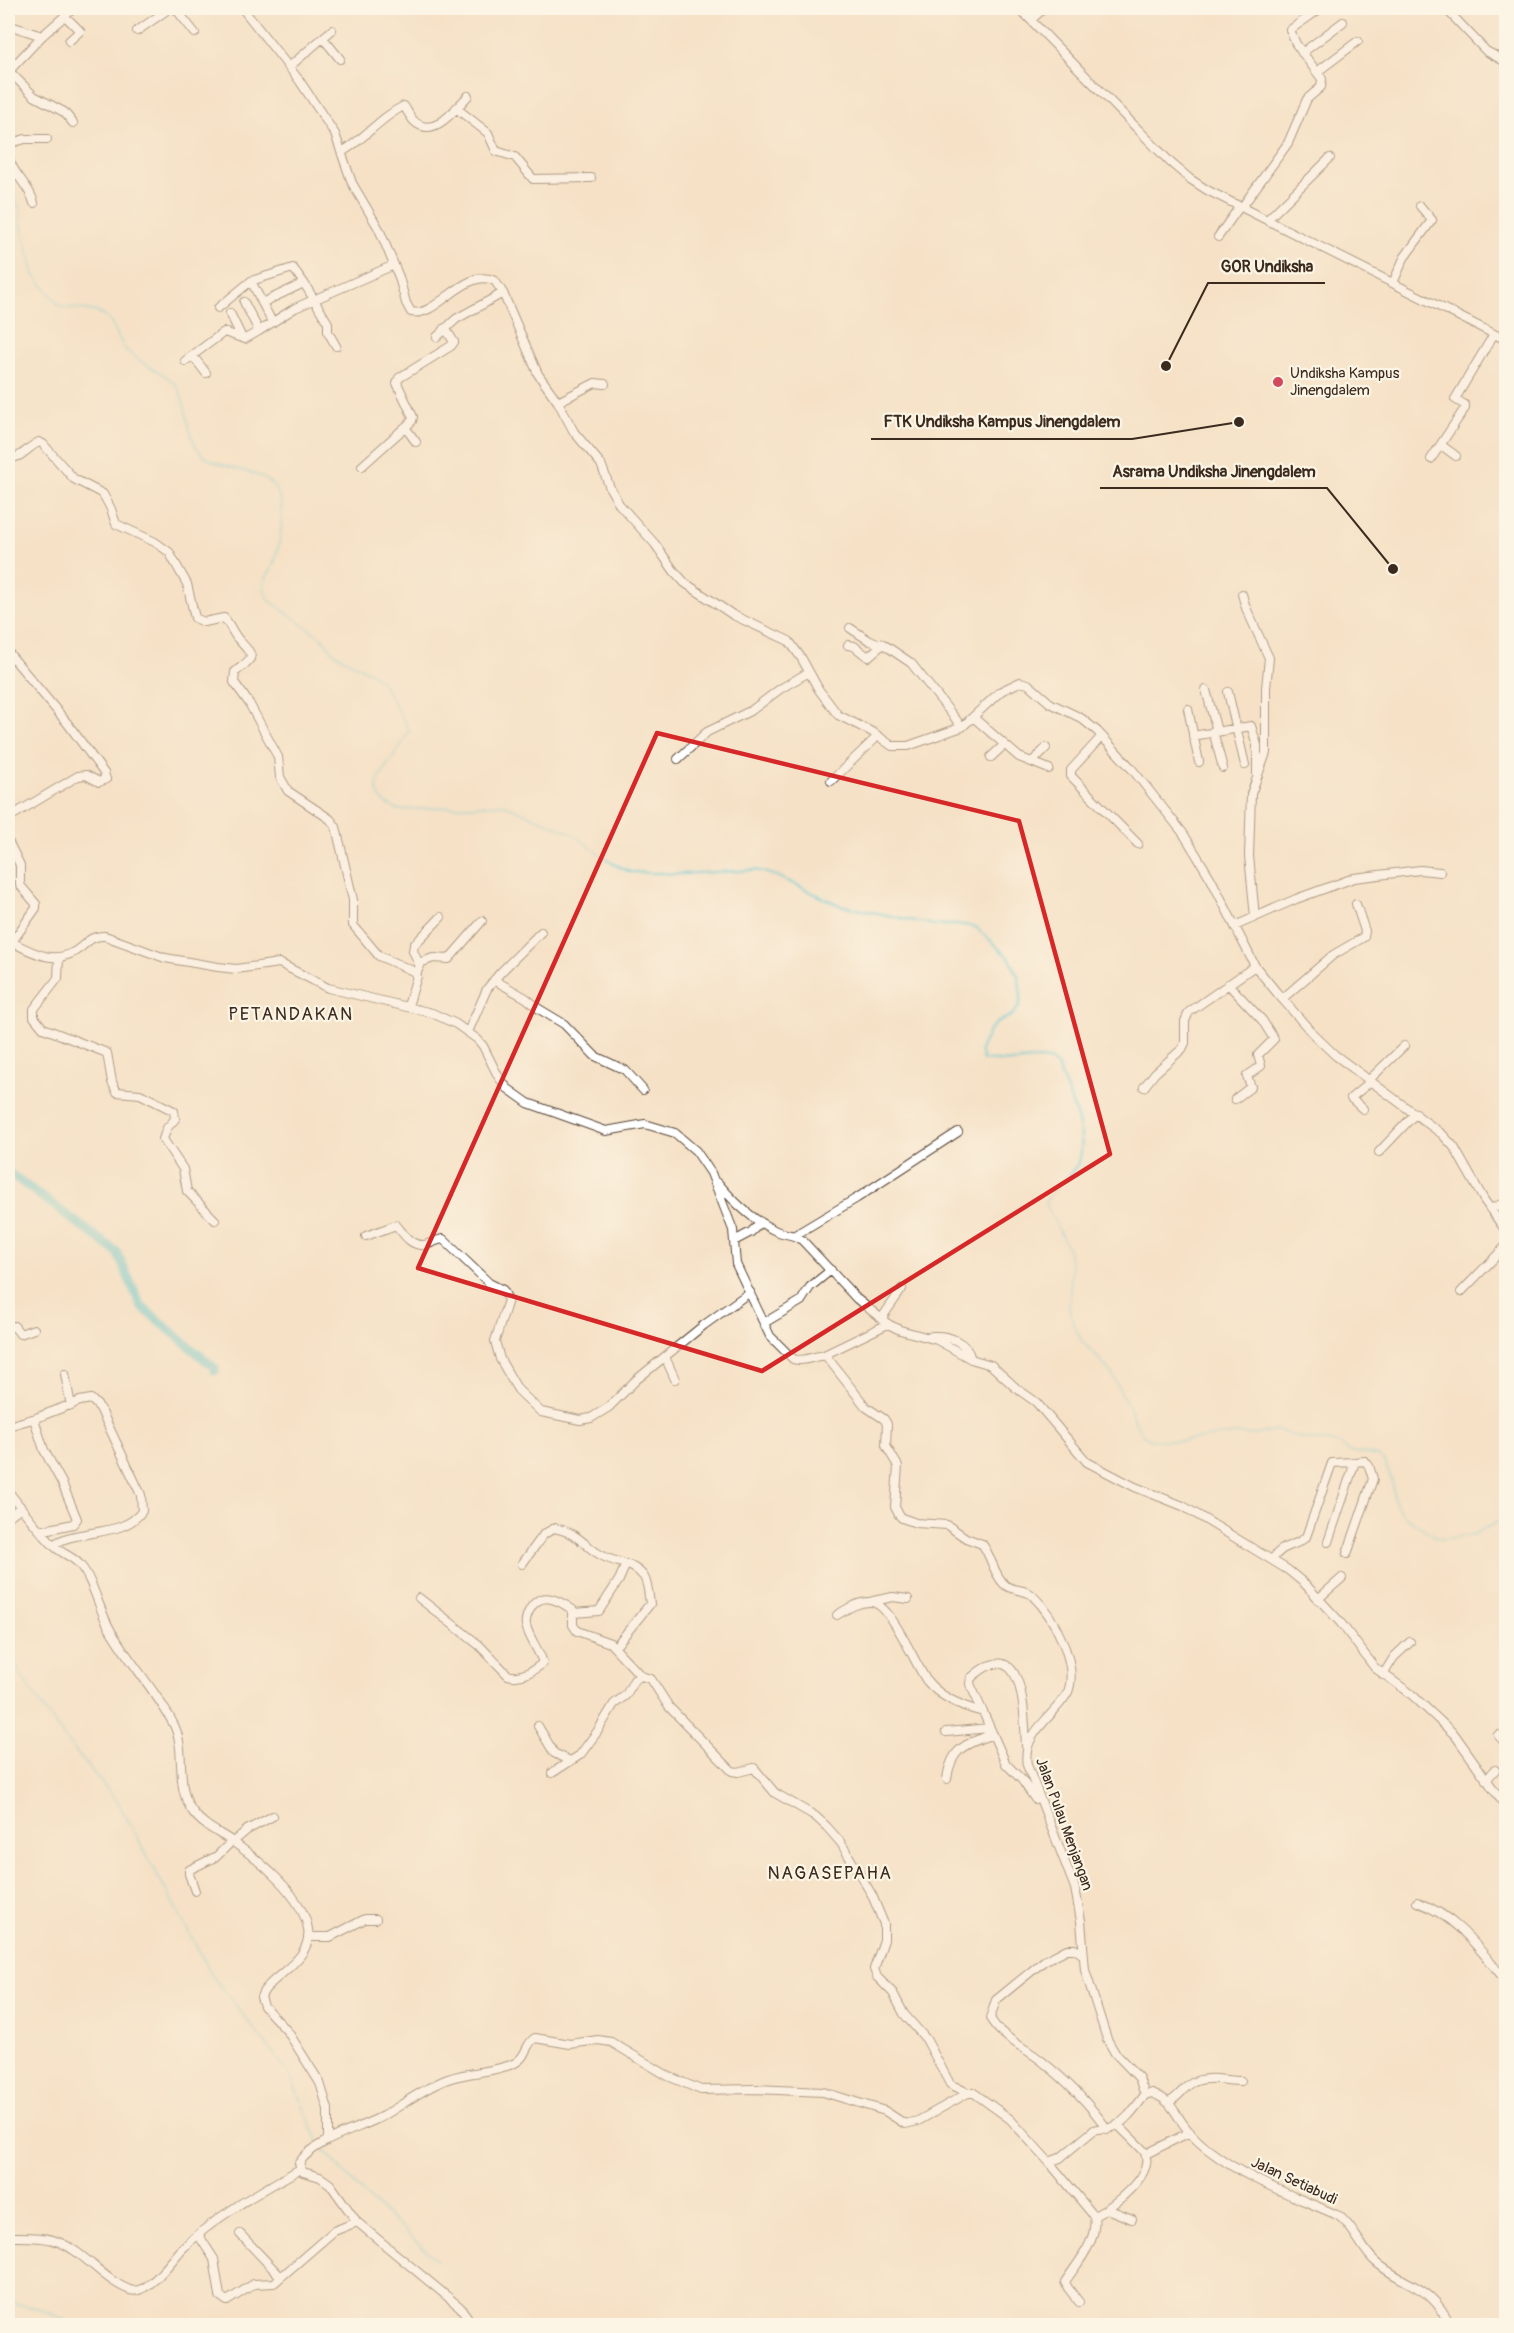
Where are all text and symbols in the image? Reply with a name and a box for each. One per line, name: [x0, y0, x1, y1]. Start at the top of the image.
callout: GOR Undiksha: [1208, 249, 1325, 283]
text: GOR Undiksha: [1221, 257, 1314, 277]
place label: Undiksha Kampus Jinengdalem: [1290, 364, 1400, 400]
marker: Undiksha Kampus Jinengdalem: [1271, 375, 1285, 389]
callout: FTK Undiksha Kampus Jinengdalem: [871, 405, 1132, 439]
text: FTK Undiksha Kampus Jinengdalem: [884, 412, 1120, 432]
callout: Asrama Undiksha Jinengdalem: [1100, 454, 1327, 488]
text: Asrama Undiksha Jinengdalem: [1112, 462, 1316, 482]
district label: PETANDAKAN: [228, 1003, 354, 1026]
street label: Jalan Pulau Menjangan: [1031, 1755, 1097, 1893]
district label: NAGASEPAHA: [767, 1862, 893, 1885]
street label: Jalan Setiabudi: [1248, 2153, 1340, 2209]

